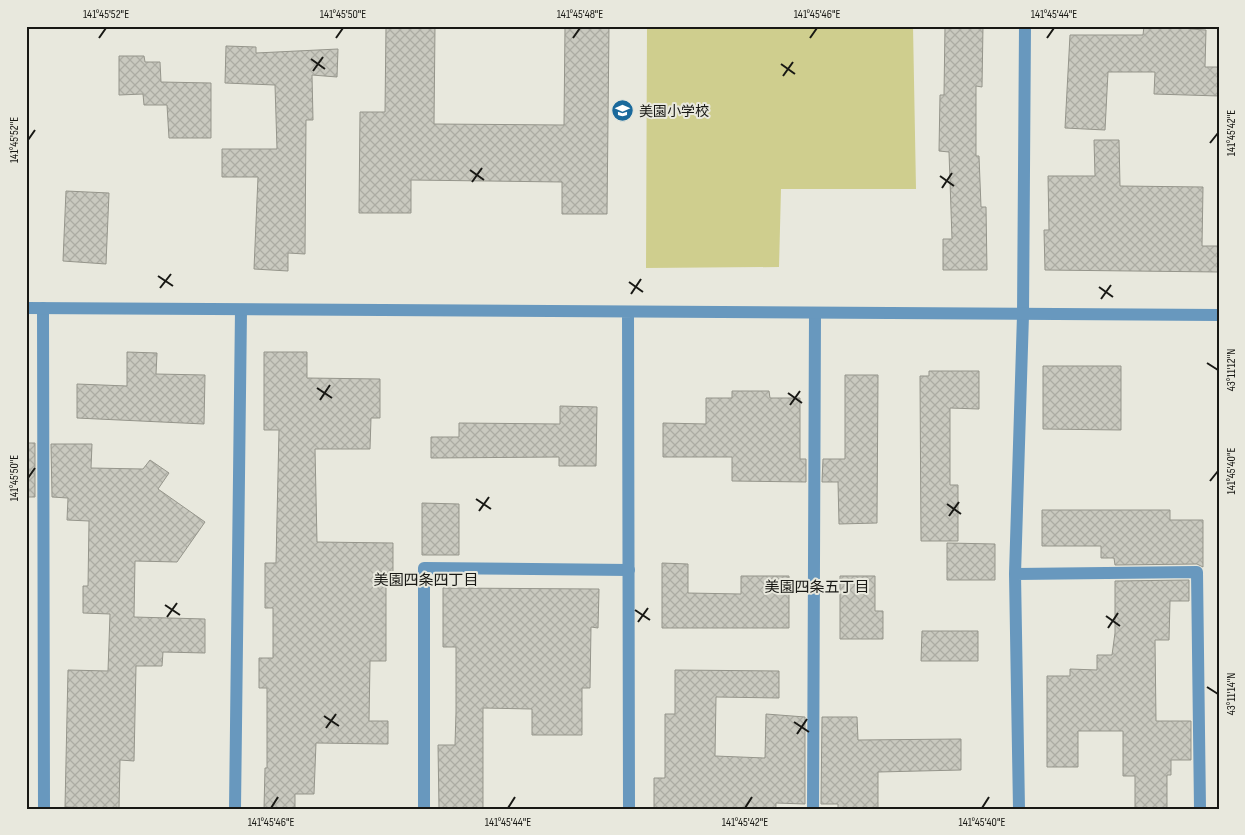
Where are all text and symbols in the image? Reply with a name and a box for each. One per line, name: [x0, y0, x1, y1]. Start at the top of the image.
text: 141°45'52"E: [83, 7, 129, 22]
text: 141°45'50"E: [320, 7, 366, 22]
text: 141°45'48"E: [557, 7, 603, 22]
text: 141°45'46"E: [794, 7, 840, 22]
text: 141°45'44"E: [1031, 7, 1077, 22]
school or university icon: 美園小学校: [611, 99, 635, 123]
place label: 美園小学校: [639, 103, 709, 120]
text: 141°45'42"E: [1224, 110, 1239, 156]
text: 141°45'52"E: [7, 117, 22, 163]
text: 43°11'12"N: [1224, 349, 1239, 391]
text: 141°45'40"E: [1224, 448, 1239, 494]
text: 141°45'50"E: [7, 455, 22, 501]
district label: 美園四条四丁目: [373, 571, 479, 590]
district label: 美園四条五丁目: [764, 578, 870, 597]
text: 43°11'14"N: [1224, 673, 1239, 715]
text: 141°45'46"E: [248, 815, 294, 830]
text: 141°45'44"E: [485, 815, 531, 830]
text: 141°45'42"E: [722, 815, 768, 830]
text: 141°45'40"E: [959, 815, 1005, 830]

